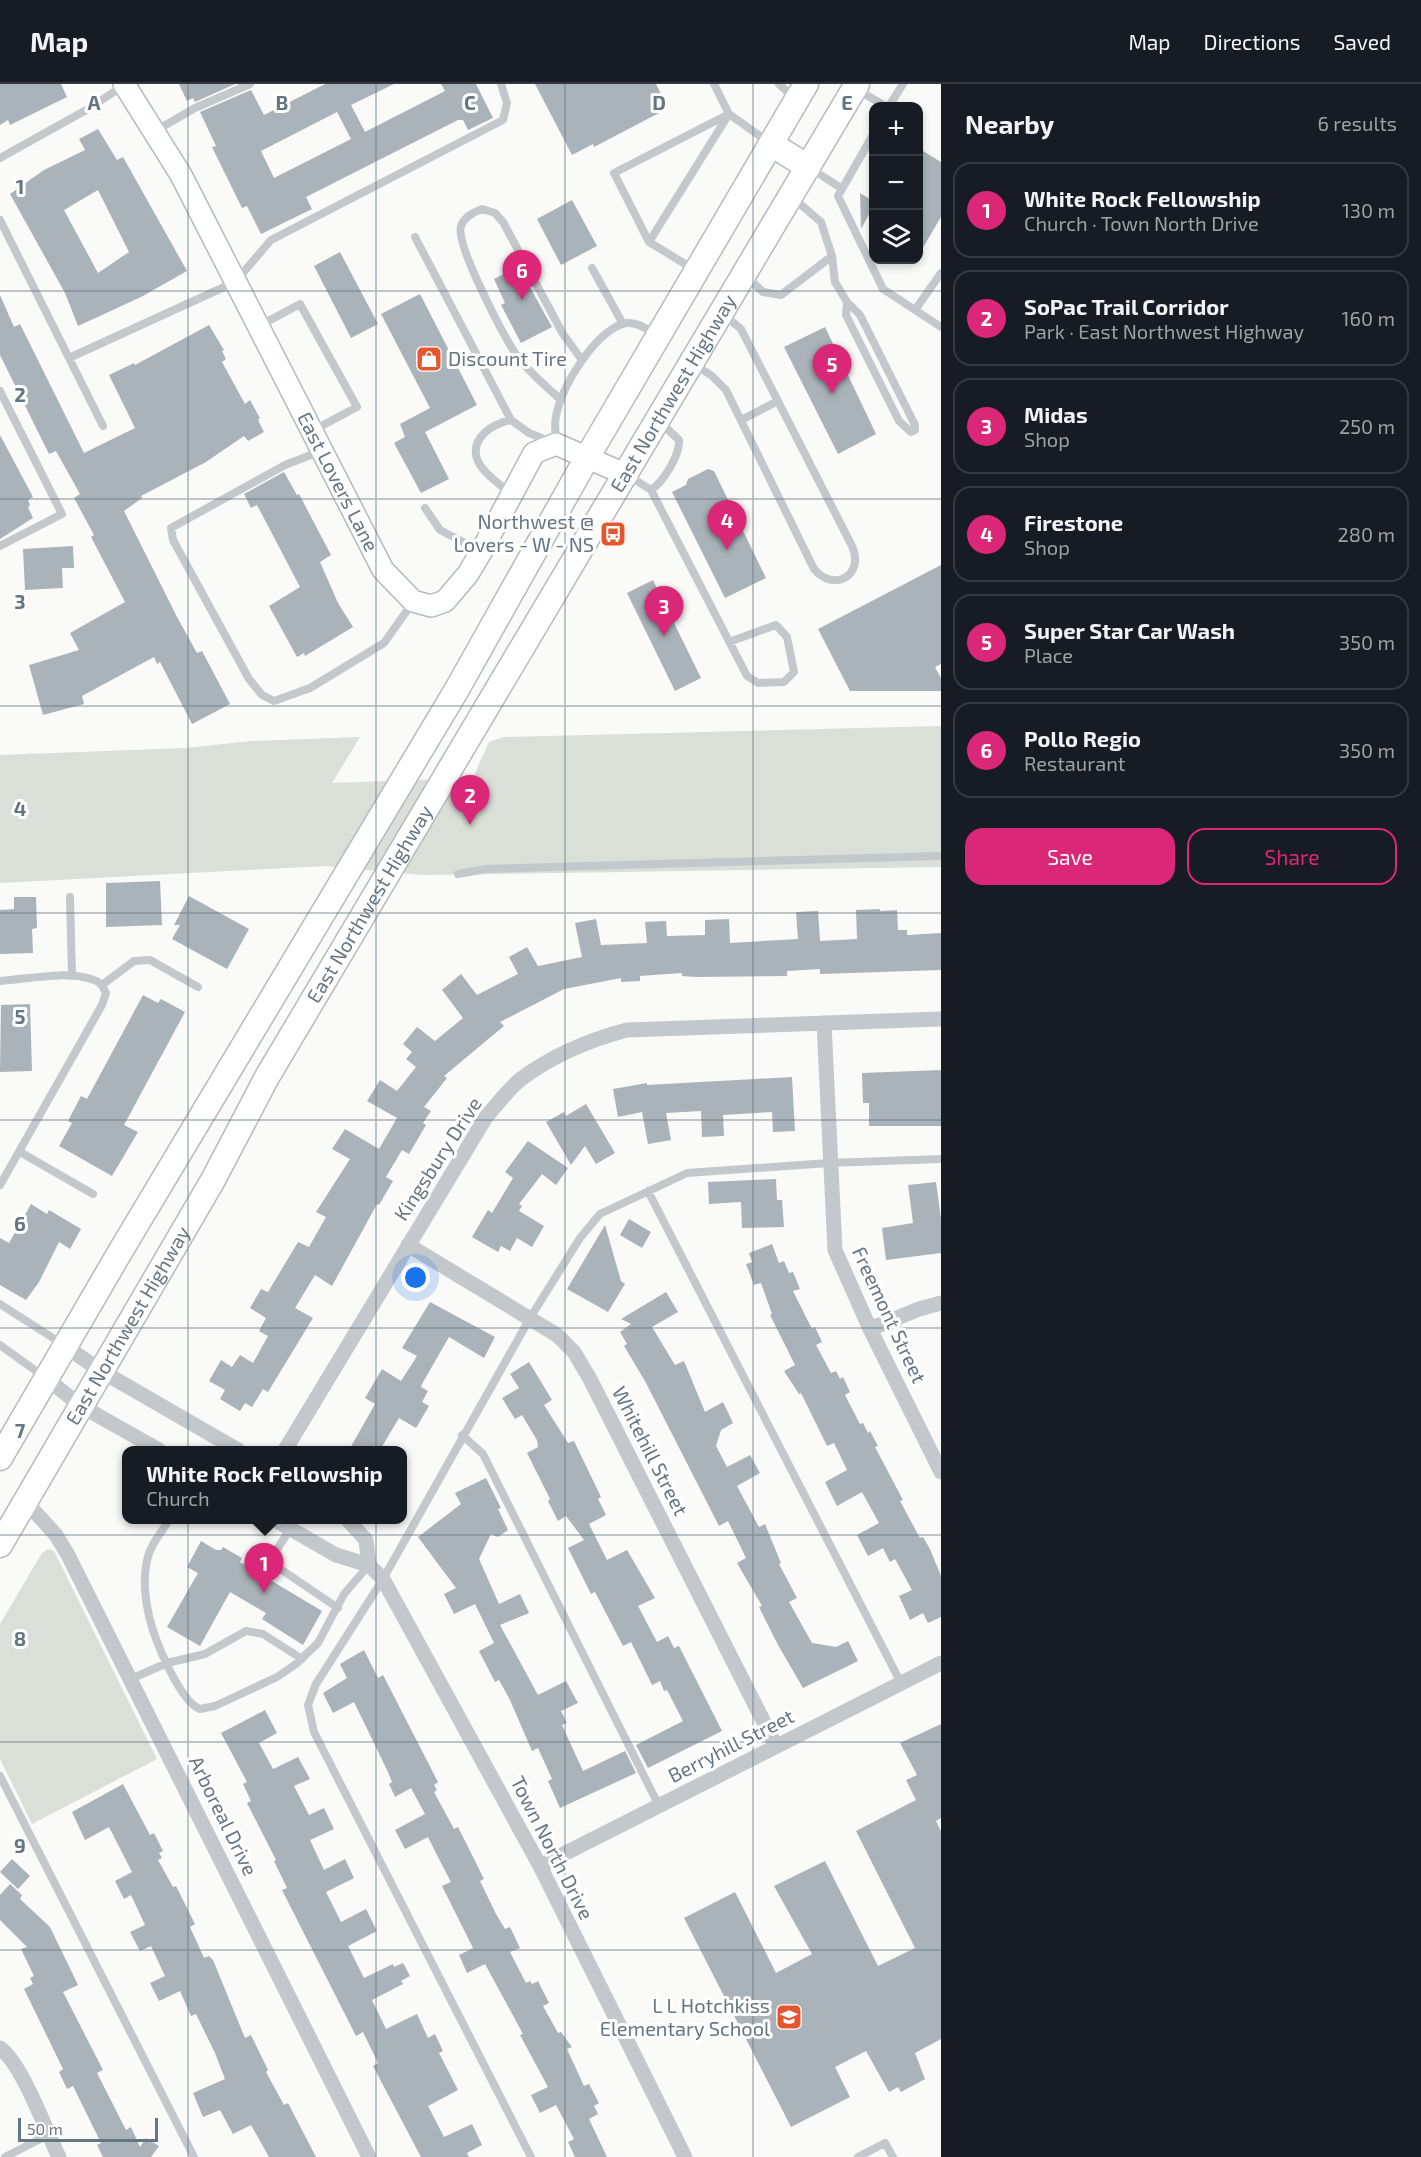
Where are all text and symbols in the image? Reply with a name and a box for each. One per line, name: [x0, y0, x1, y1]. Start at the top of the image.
text: Map: [30, 24, 88, 58]
text: Map: [1128, 29, 1171, 54]
text: Directions: [1204, 29, 1300, 54]
text: Saved: [1333, 29, 1391, 54]
text: A: [87, 90, 101, 114]
text: B: [276, 90, 288, 114]
text: C: [464, 90, 476, 114]
text: D: [652, 90, 666, 114]
text: E: [841, 90, 853, 114]
map controls: [869, 102, 923, 264]
button: +: [869, 102, 923, 156]
text: Nearby: [965, 108, 1054, 139]
text: 6 results: [1317, 111, 1397, 135]
button: −: [869, 156, 923, 210]
text: 1: [16, 174, 24, 198]
text: White Rock Fellowship: [1024, 185, 1261, 211]
text: 1: [982, 198, 991, 222]
text: 130 m: [1342, 198, 1395, 222]
button: layers: [869, 210, 923, 264]
text: Church · Town North Drive: [1024, 211, 1259, 235]
pin: 6: [502, 250, 542, 300]
street label: East Northwest Highway: [604, 289, 740, 496]
text: SoPac Trail Corridor: [1024, 293, 1229, 319]
text: 2: [981, 306, 992, 330]
text: 160 m: [1342, 306, 1395, 330]
text: Park · East Northwest Highway: [1024, 319, 1304, 343]
shop icon: Discount Tire: [414, 344, 444, 374]
pin: 5: [812, 344, 852, 394]
place label: Discount Tire: [448, 346, 567, 370]
text: 2: [14, 382, 26, 406]
text: Midas: [1024, 401, 1088, 427]
street label: East Lovers Lane: [293, 408, 384, 555]
text: 3: [981, 414, 992, 438]
text: 250 m: [1339, 414, 1395, 438]
text: Shop: [1024, 427, 1070, 451]
pin: 4: [708, 500, 746, 550]
place label: Northwest @ Lovers - W - NS: [454, 509, 594, 556]
text: Firestone: [1024, 509, 1123, 535]
bus stop icon: Northwest @ Lovers - W - NS: [598, 519, 628, 549]
text: 4: [980, 522, 993, 546]
text: 280 m: [1338, 522, 1395, 546]
text: Shop: [1024, 535, 1070, 559]
pin: 3: [644, 586, 684, 636]
text: 3: [14, 589, 26, 613]
text: Super Star Car Wash: [1024, 617, 1235, 643]
text: 5: [981, 630, 992, 654]
text: 350 m: [1339, 630, 1395, 654]
text: Place: [1024, 643, 1073, 667]
text: Pollo Regio: [1024, 725, 1141, 751]
text: 6: [981, 738, 992, 762]
text: 350 m: [1339, 738, 1395, 762]
text: Restaurant: [1024, 751, 1125, 775]
pin: 2: [450, 776, 490, 825]
text: 4: [14, 796, 27, 820]
street label: East Northwest Highway: [301, 800, 437, 1007]
button: Save: [965, 828, 1175, 885]
button: Share: [1187, 828, 1397, 885]
text: 5: [14, 1004, 26, 1028]
street label: Kingsbury Drive: [388, 1092, 486, 1225]
text: 6: [14, 1211, 26, 1235]
street label: East Northwest Highway: [60, 1221, 195, 1429]
street label: Freemont Street: [848, 1243, 932, 1387]
your location: [401, 1263, 430, 1292]
street label: Whitehill Street: [608, 1382, 694, 1520]
text: 7: [15, 1418, 26, 1442]
popup: [122, 1446, 407, 1524]
text: White Rock Fellowship: [146, 1460, 383, 1486]
text: Church: [146, 1486, 210, 1510]
pin: 1: [244, 1544, 284, 1593]
text: 8: [14, 1626, 26, 1650]
street label: Berryhill Street: [664, 1703, 798, 1787]
street label: Arboreal Drive: [185, 1752, 263, 1879]
street label: Town North Drive: [506, 1772, 599, 1923]
text: 9: [14, 1833, 26, 1857]
place label: L L Hotchkiss Elementary School: [600, 1993, 770, 2040]
school or university icon: L L Hotchkiss Elementary School: [774, 2002, 804, 2032]
scale bar: [18, 2115, 158, 2142]
text: 50 m: [27, 2119, 63, 2138]

